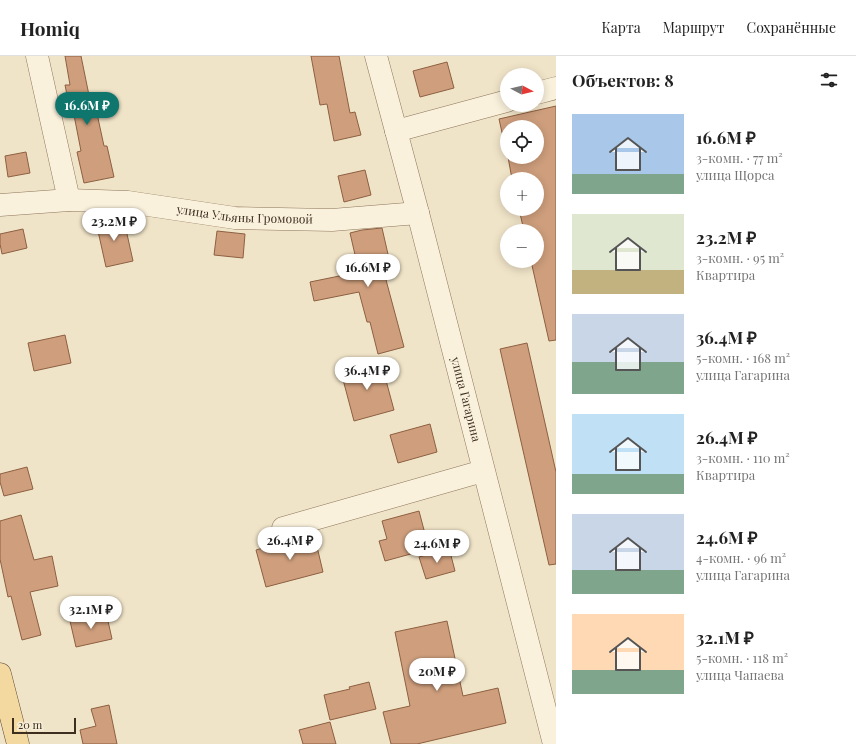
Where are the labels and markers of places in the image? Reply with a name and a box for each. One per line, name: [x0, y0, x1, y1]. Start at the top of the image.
pin: 16.6M ₽: [50, 92, 124, 126]
pin: 23.2M ₽: [77, 208, 151, 242]
pin: 16.6M ₽: [331, 254, 405, 288]
pin: 36.4M ₽: [330, 357, 404, 391]
pin: 26.4M ₽: [253, 527, 327, 561]
pin: 24.6M ₽: [400, 530, 474, 564]
pin: 32.1M ₽: [54, 596, 128, 630]
pin: 20M ₽: [409, 658, 465, 692]

